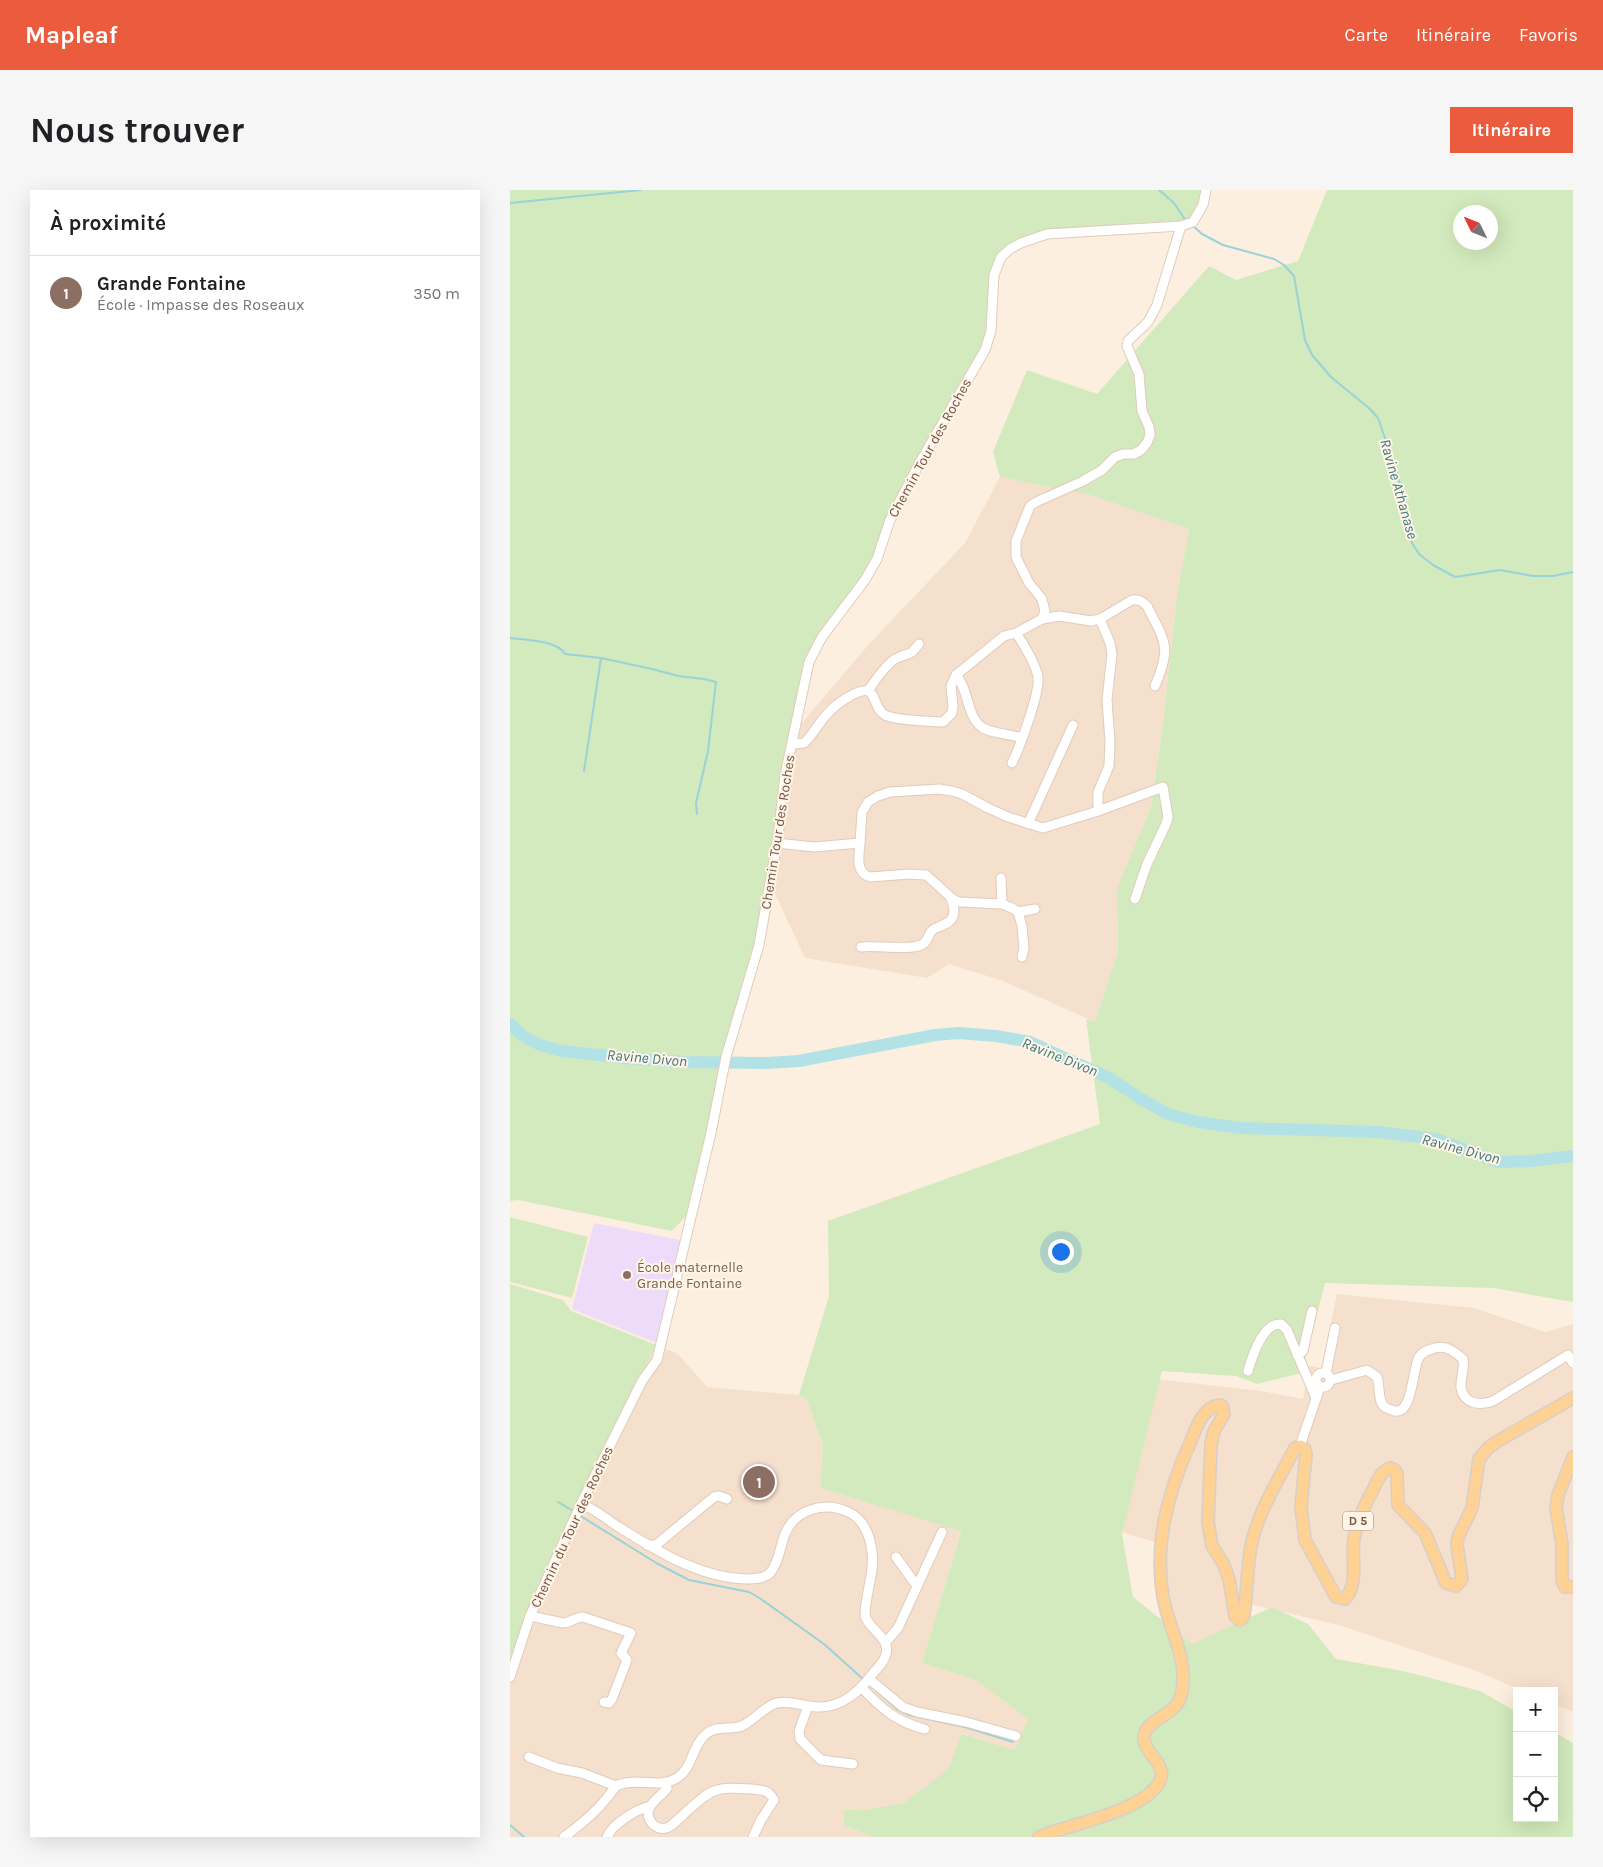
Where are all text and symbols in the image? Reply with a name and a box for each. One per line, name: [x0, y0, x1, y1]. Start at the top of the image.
text: Mapleaf: [25, 21, 118, 49]
text: Carte: [1345, 24, 1388, 46]
text: Itinéraire: [1416, 24, 1491, 46]
text: Favoris: [1519, 24, 1578, 46]
button: Itinéraire: [1450, 107, 1573, 153]
text: Nous trouver: [30, 110, 244, 151]
north arrow: [1453, 205, 1498, 250]
text: À proximité: [50, 211, 166, 235]
text: Grande Fontaine: [97, 273, 246, 295]
text: 1: [63, 284, 69, 303]
text: 350 m: [413, 284, 460, 303]
text: École · Impasse des Roseaux: [97, 295, 304, 314]
street label: Chemin Tour des Roches: [885, 376, 975, 520]
water label: Ravine Athanase: [1376, 437, 1422, 541]
street label: Chemin Tour des Roches: [757, 753, 799, 911]
water label: Ravine Divon: [1019, 1034, 1101, 1080]
water label: Ravine Divon: [606, 1046, 688, 1070]
water label: Ravine Divon: [1420, 1130, 1502, 1168]
your location: [1048, 1239, 1074, 1265]
place label: École maternelle Grande Fontaine: [637, 1258, 743, 1292]
marker: École maternelle Grande Fontaine: [621, 1269, 633, 1281]
street label: Chemin du Tour des Roches: [527, 1443, 617, 1611]
pin: 1: [743, 1463, 775, 1501]
road number: D 5: [1343, 1512, 1373, 1530]
map controls: [1513, 1687, 1558, 1822]
button: +: [1513, 1687, 1558, 1732]
button: −: [1513, 1732, 1558, 1777]
button: locate: [1513, 1777, 1558, 1822]

